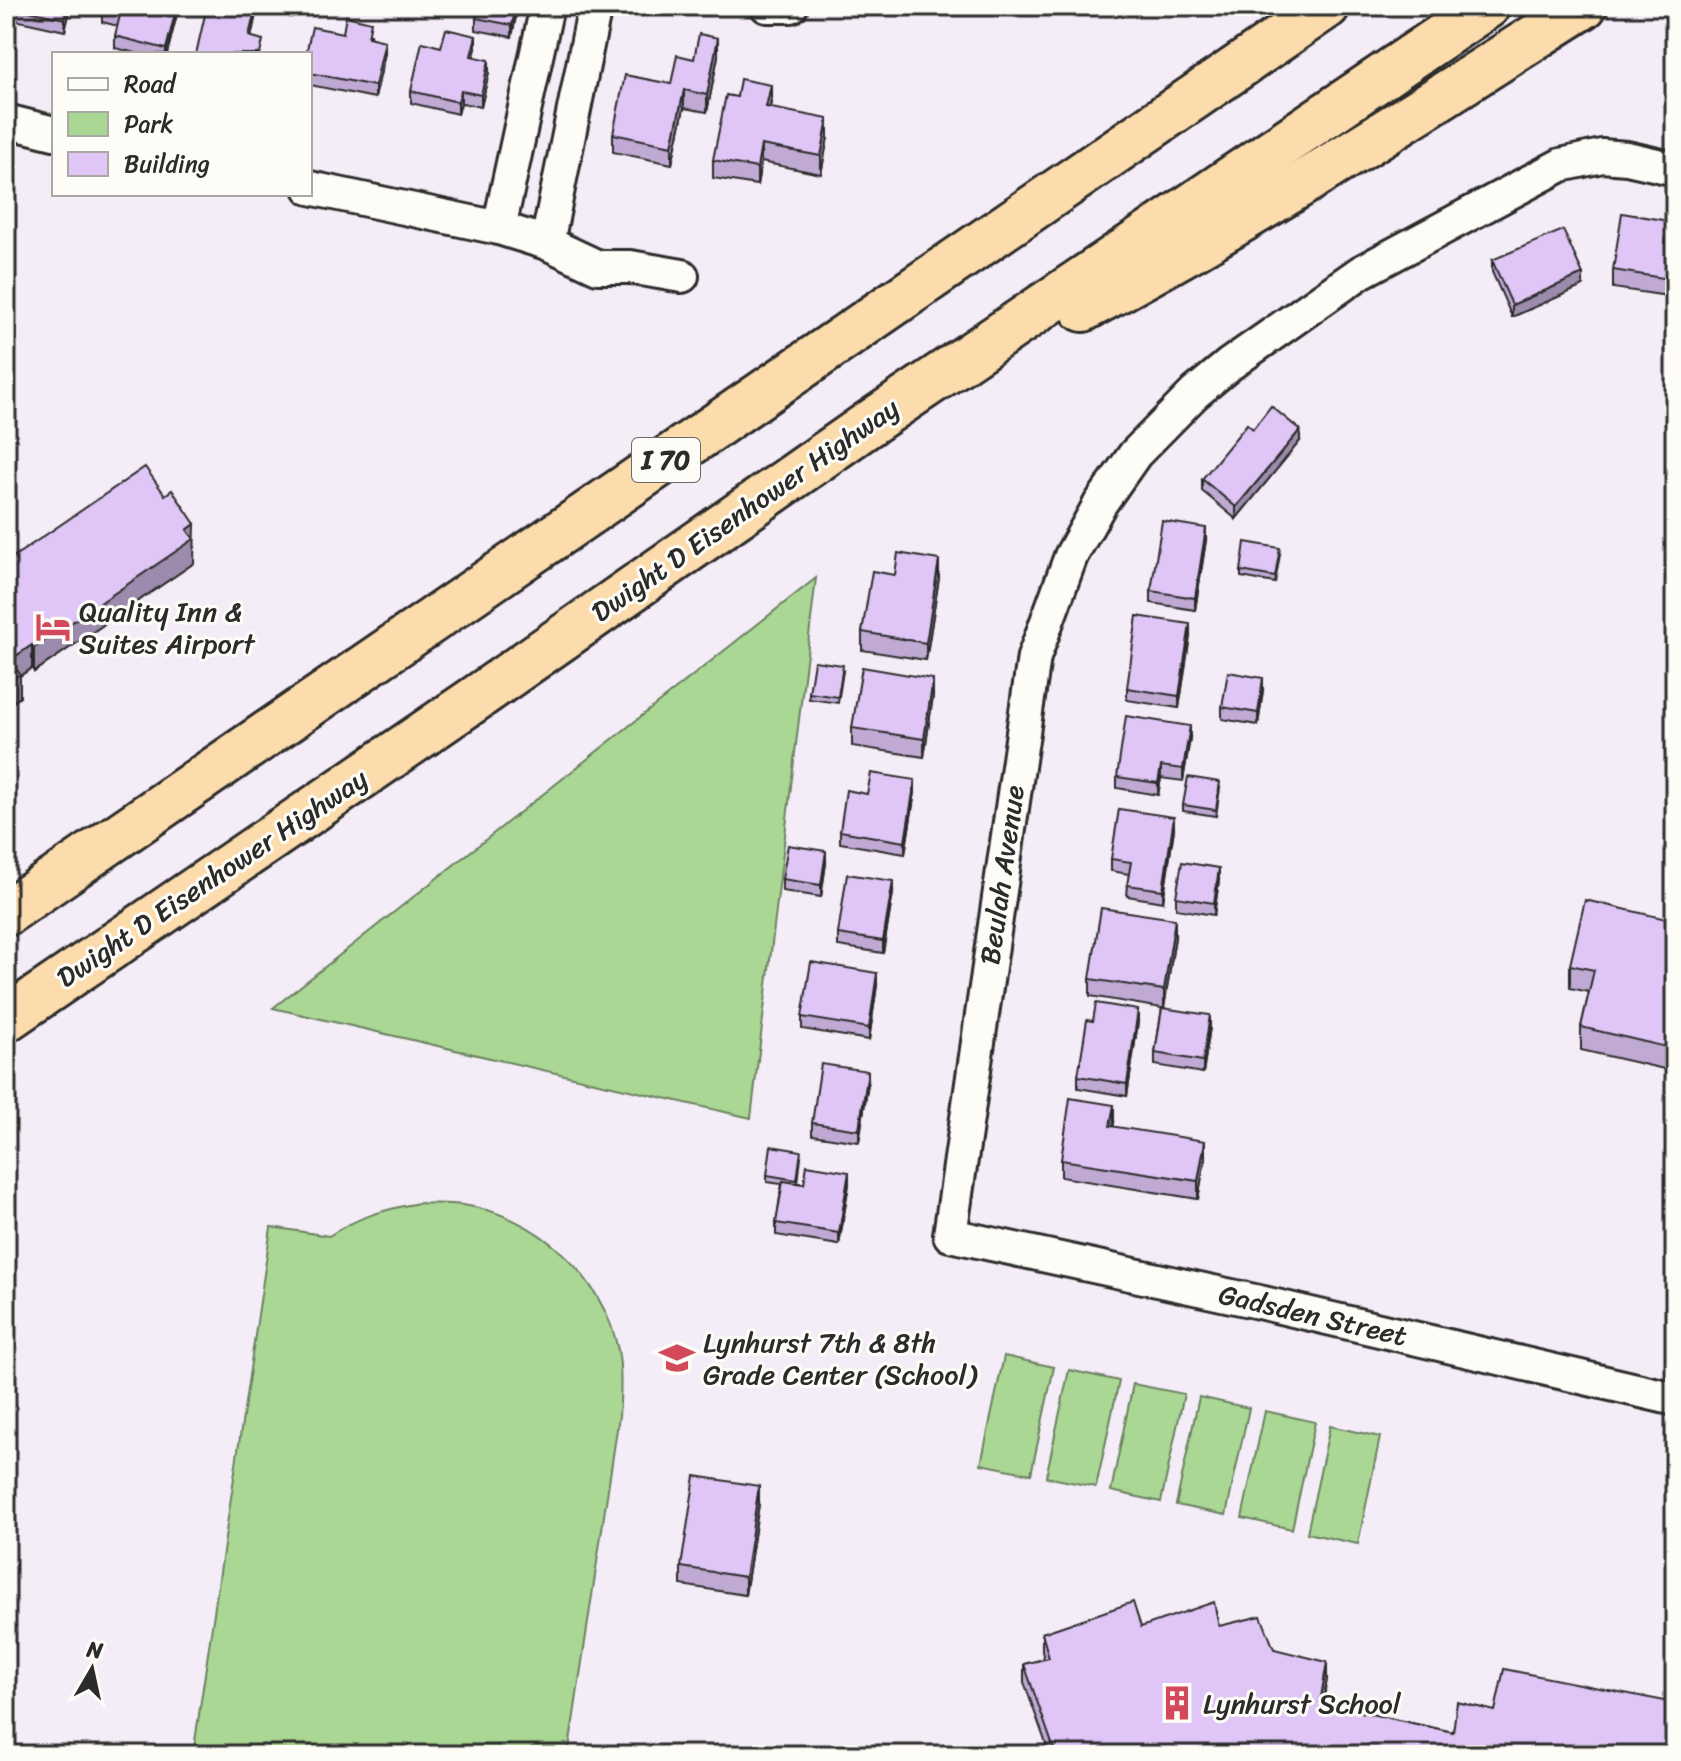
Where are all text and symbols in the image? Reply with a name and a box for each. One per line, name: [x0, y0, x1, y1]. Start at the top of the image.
legend: [52, 52, 312, 196]
text: Road: [124, 63, 178, 105]
text: Park: [124, 103, 173, 145]
text: Building: [124, 143, 210, 185]
street label: Dwight D Eisenhower Highway: [581, 384, 910, 635]
road number: I 70: [632, 438, 700, 482]
place label: Quality Inn & Suites Airport: [79, 587, 256, 668]
hotel icon: Quality Inn & Suites Airport: [34, 608, 72, 646]
street label: Dwight D Eisenhower Highway: [46, 755, 378, 1001]
street label: Beulah Avenue: [965, 782, 1039, 968]
street label: Gadsden Street: [1214, 1270, 1412, 1360]
place label: Lynhurst 7th & 8th Grade Center (School): [703, 1318, 978, 1399]
school or university icon: Lynhurst 7th & 8th Grade Center (School): [658, 1339, 696, 1377]
north arrow: [52, 1629, 132, 1709]
text: N: [83, 1629, 106, 1670]
place label: Lynhurst School: [1203, 1679, 1402, 1728]
building icon: Lynhurst School: [1158, 1684, 1196, 1722]

